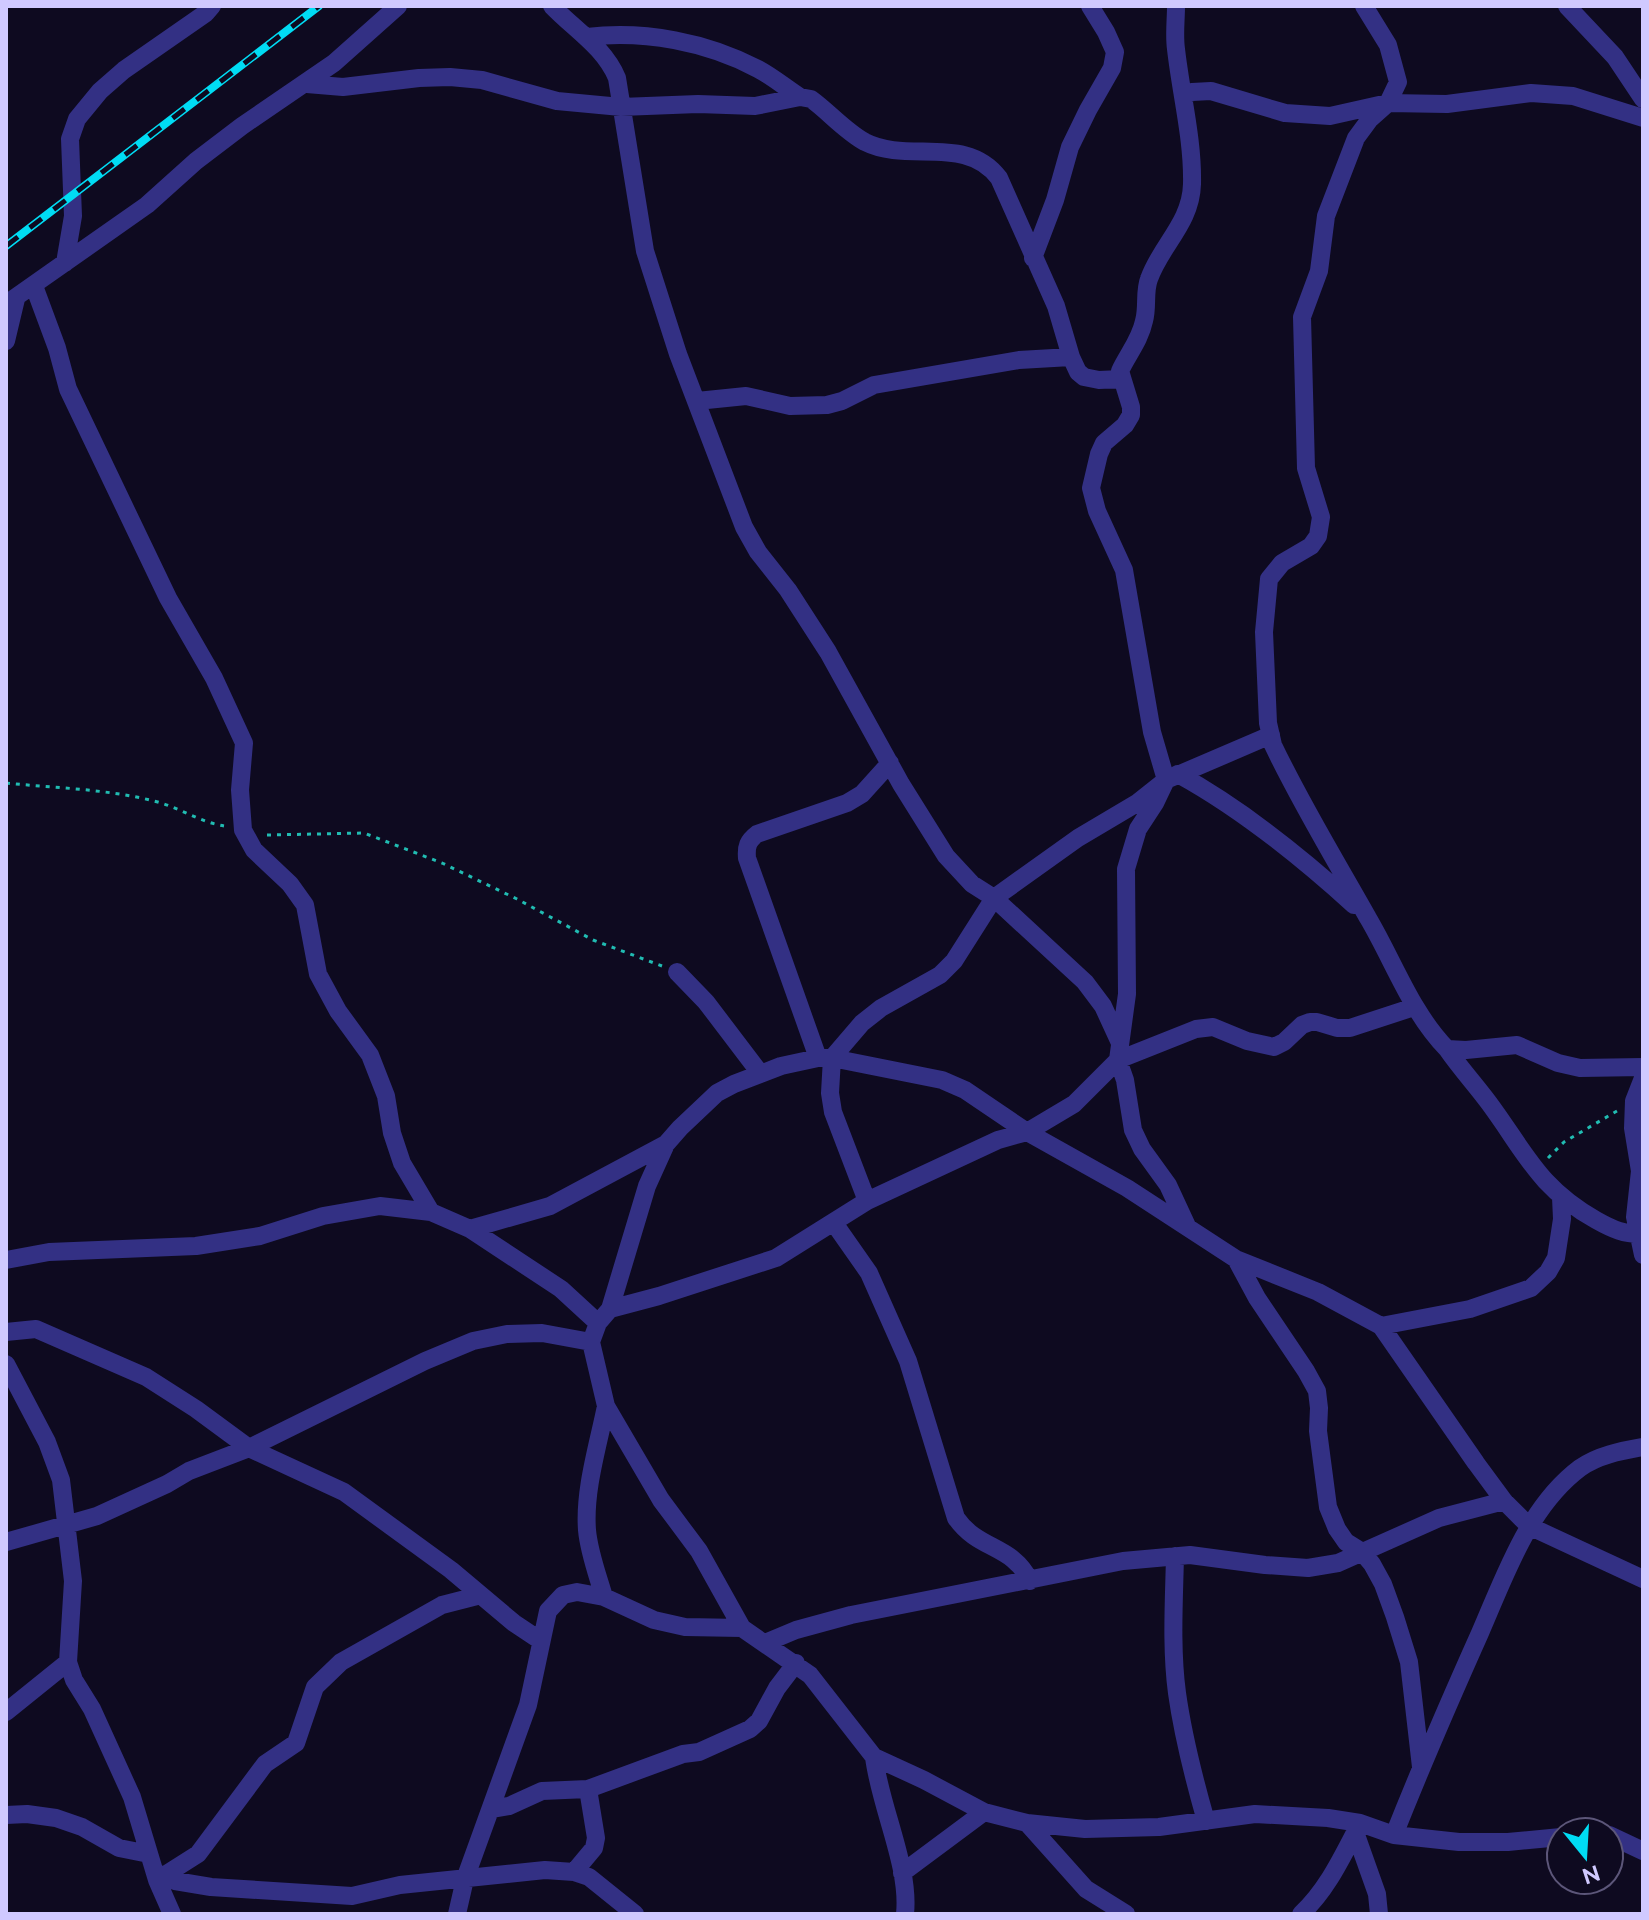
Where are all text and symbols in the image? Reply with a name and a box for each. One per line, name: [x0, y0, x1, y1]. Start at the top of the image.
north arrow: [1545, 1816, 1625, 1896]
text: N: [1579, 1860, 1603, 1890]

